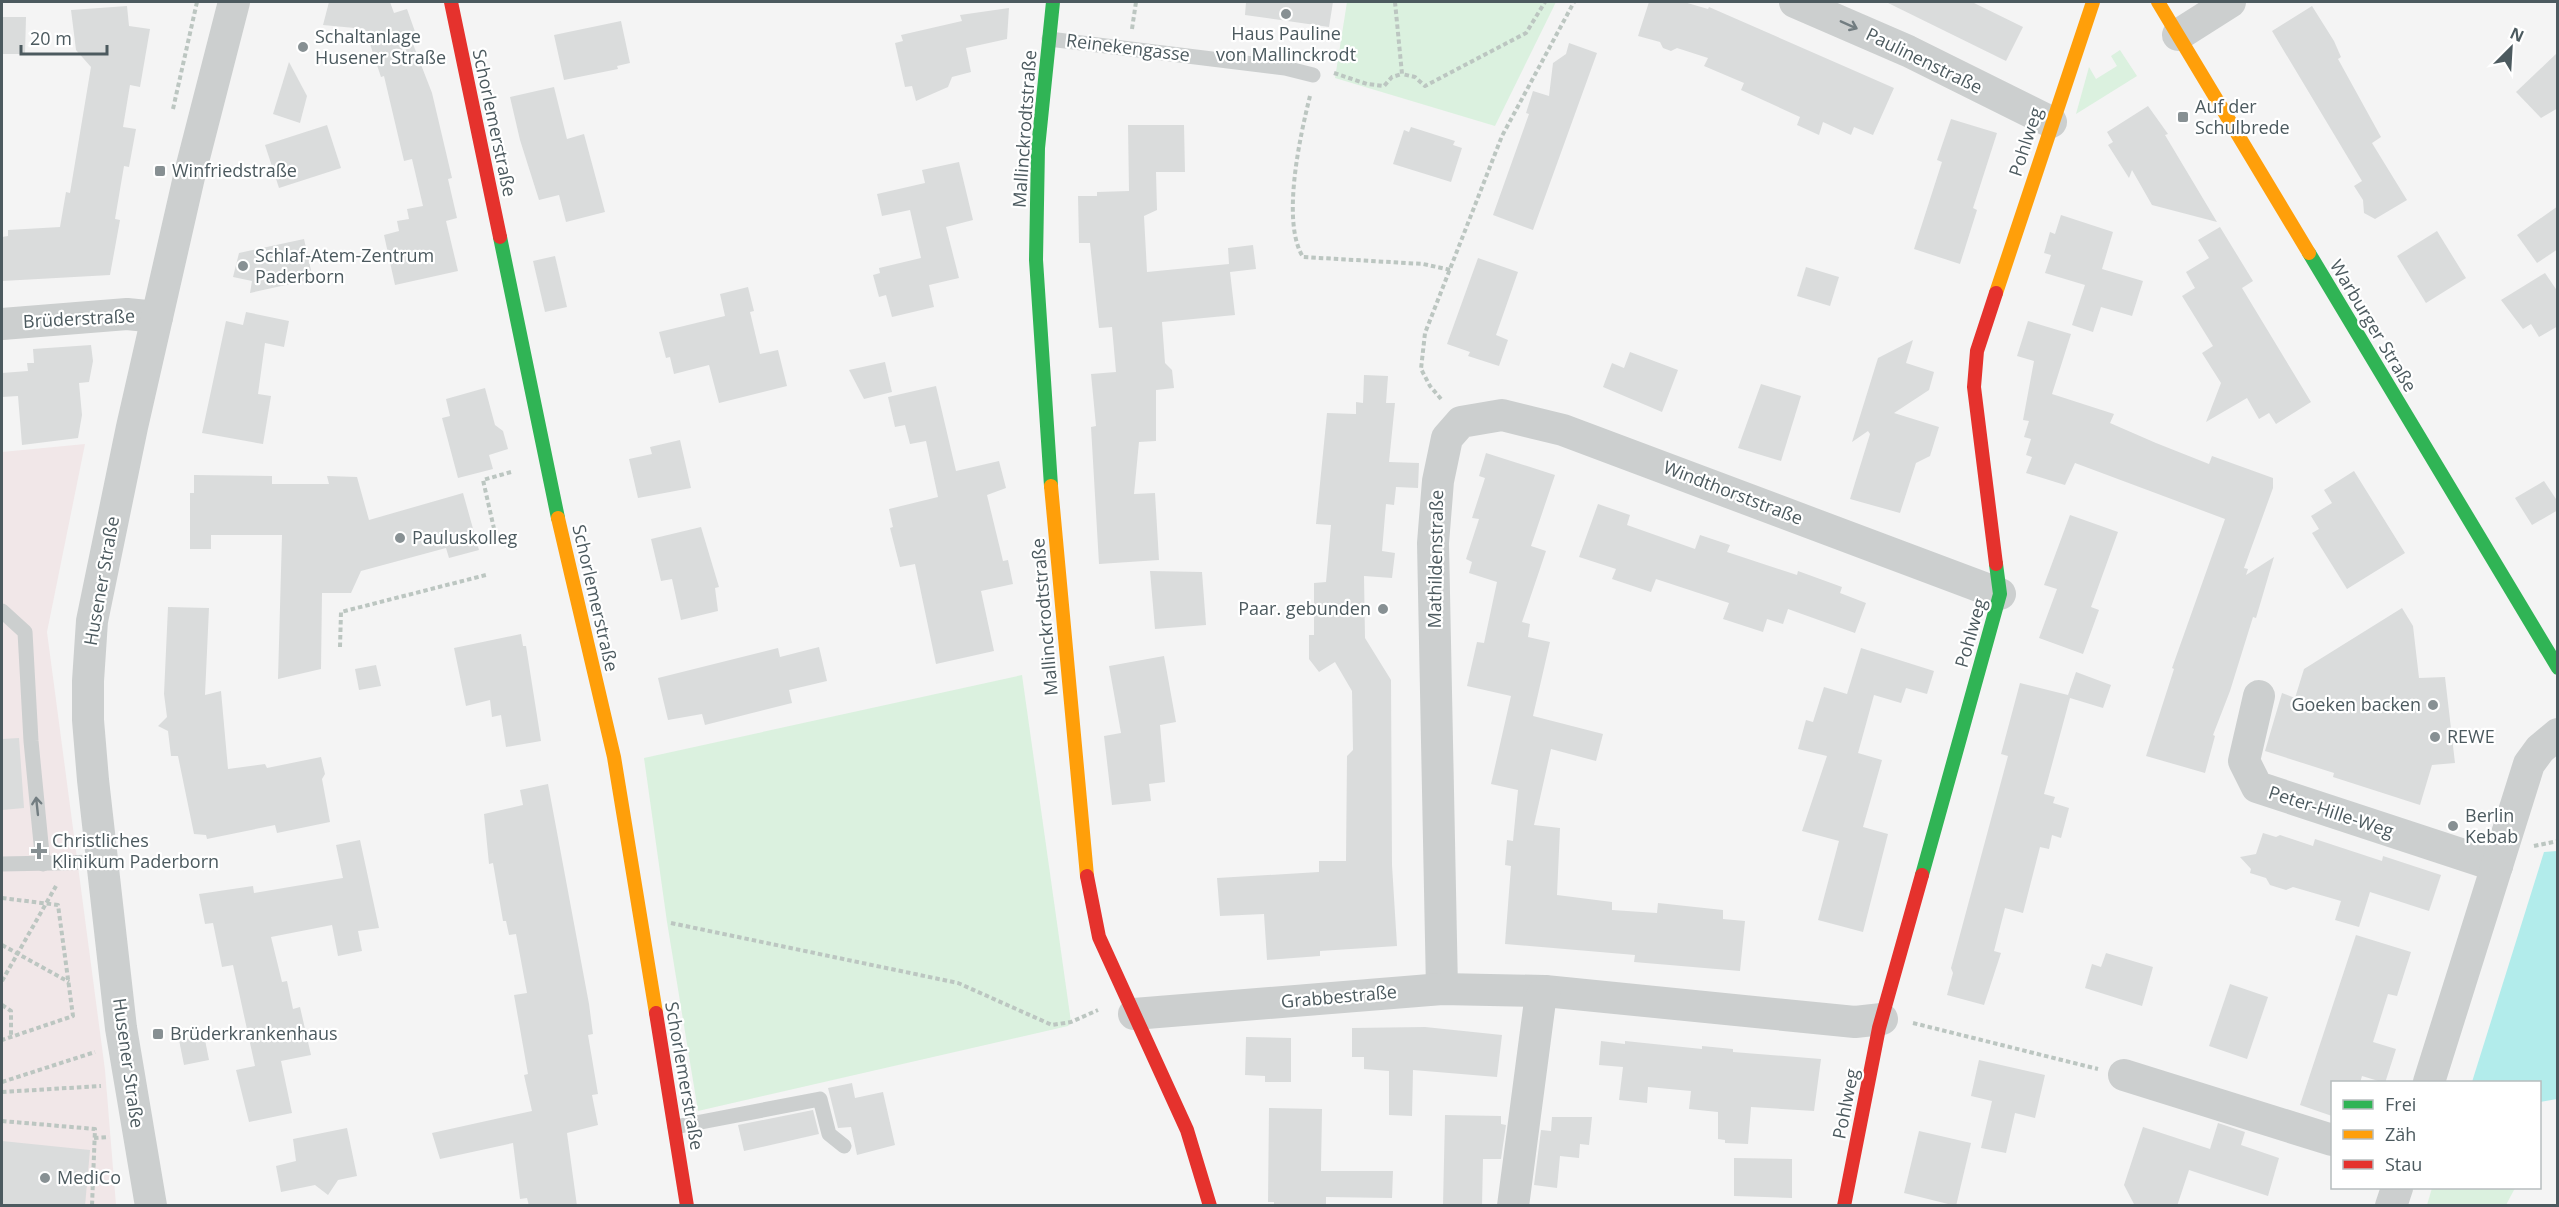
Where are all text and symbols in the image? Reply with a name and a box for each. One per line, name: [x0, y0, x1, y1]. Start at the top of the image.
marker: Haus Pauline von Mallinckrodt: [1279, 7, 1293, 21]
scale bar: [21, 18, 106, 56]
north arrow: [2481, 18, 2541, 78]
one-way arrow: [1839, 20, 1857, 31]
place label: Haus Pauline von Mallinckrodt: [1216, 21, 1356, 66]
street label: Paulinenstraße: [1862, 22, 1987, 99]
text: N: [2507, 22, 2528, 47]
place label: Schaltanlage Husener Straße: [315, 24, 446, 69]
text: 20 m: [30, 26, 72, 50]
street label: Reinekengasse: [1065, 28, 1191, 67]
marker: Schaltanlage Husener Straße: [296, 40, 310, 54]
street label: Schorlemerstraße: [468, 47, 522, 199]
street label: Mallinckrodtstraße: [1007, 49, 1041, 209]
place label: Auf der Schulbrede: [2195, 94, 2290, 139]
street label: Pohlweg: [2003, 104, 2048, 179]
marker: Auf der Schulbrede: [2176, 110, 2190, 124]
place label: Winfriedstraße: [172, 158, 297, 182]
marker: Winfriedstraße: [153, 164, 167, 178]
place label: Schlaf-Atem-Zentrum Paderborn: [255, 243, 434, 288]
street label: Warburger Straße: [2325, 255, 2423, 396]
marker: Schlaf-Atem-Zentrum Paderborn: [236, 259, 250, 273]
street label: Brüderstraße: [22, 303, 136, 333]
street label: Windthorststraße: [1660, 454, 1807, 530]
street label: Mathildenstraße: [1422, 490, 1448, 628]
street label: Husener Straße: [78, 514, 124, 647]
street label: Schorlemerstraße: [567, 522, 625, 674]
place label: Pauluskolleg: [412, 525, 518, 549]
marker: Pauluskolleg: [393, 531, 407, 545]
street label: Mallinckrodtstraße: [1025, 537, 1063, 697]
street label: Pohlweg: [1949, 595, 1991, 670]
place label: Paar. gebunden: [1238, 596, 1371, 620]
marker: Paar. gebunden: [1376, 602, 1390, 616]
place label: Goeken backen: [2291, 692, 2421, 716]
marker: Goeken backen: [2426, 698, 2440, 712]
place label: REWE: [2447, 724, 2495, 748]
marker: REWE: [2428, 730, 2442, 744]
street label: Peter-Hille-Weg: [2266, 780, 2397, 843]
one-way arrow: [31, 796, 42, 816]
place label: Berlin Kebab: [2465, 803, 2518, 848]
marker: Berlin Kebab: [2446, 819, 2460, 833]
place label: Christliches Klinikum Paderborn: [52, 828, 219, 873]
marker: Christliches Klinikum Paderborn: [30, 842, 48, 860]
street label: Grabbestraße: [1280, 979, 1398, 1013]
street label: Husener Straße: [108, 996, 150, 1129]
street label: Schorlemerstraße: [660, 1000, 710, 1152]
place label: Brüderkrankenhaus: [170, 1021, 338, 1045]
marker: Brüderkrankenhaus: [151, 1027, 165, 1041]
street label: Pohlweg: [1826, 1066, 1864, 1141]
legend: [2331, 1081, 2541, 1189]
text: Frei: [2385, 1092, 2416, 1116]
text: Zäh: [2385, 1122, 2416, 1146]
text: Stau: [2385, 1152, 2422, 1176]
place label: MediCo: [57, 1165, 121, 1189]
marker: MediCo: [38, 1171, 52, 1185]

